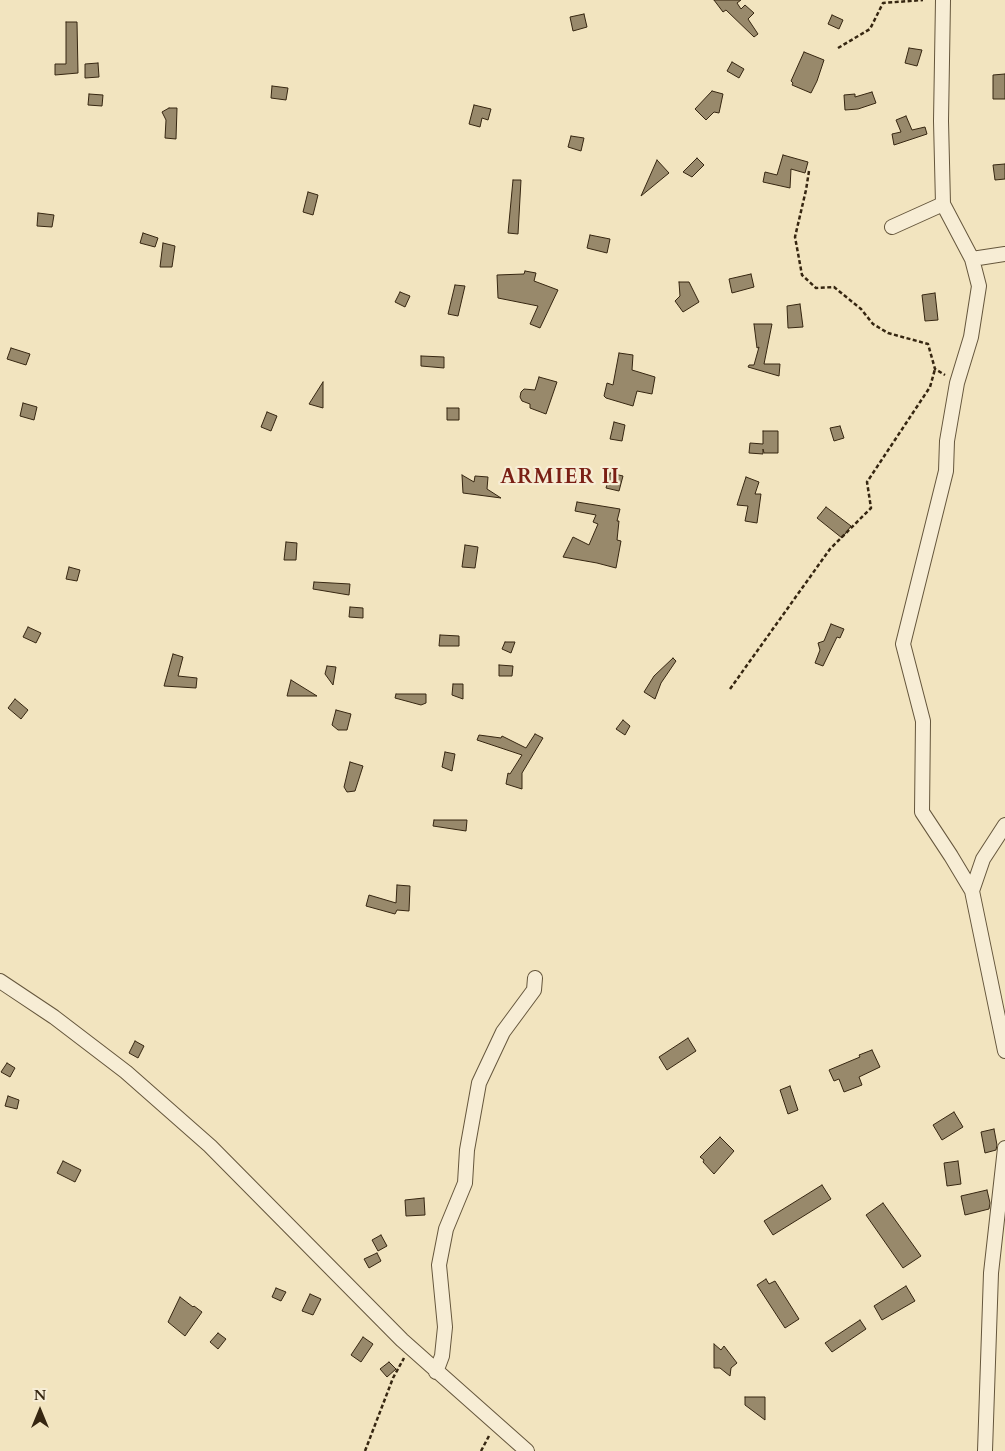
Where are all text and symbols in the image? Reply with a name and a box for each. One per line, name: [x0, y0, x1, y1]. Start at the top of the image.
district label: ARMIER II: [499, 465, 621, 491]
north arrow: [15, 1386, 65, 1436]
text: N: [34, 1386, 46, 1405]

